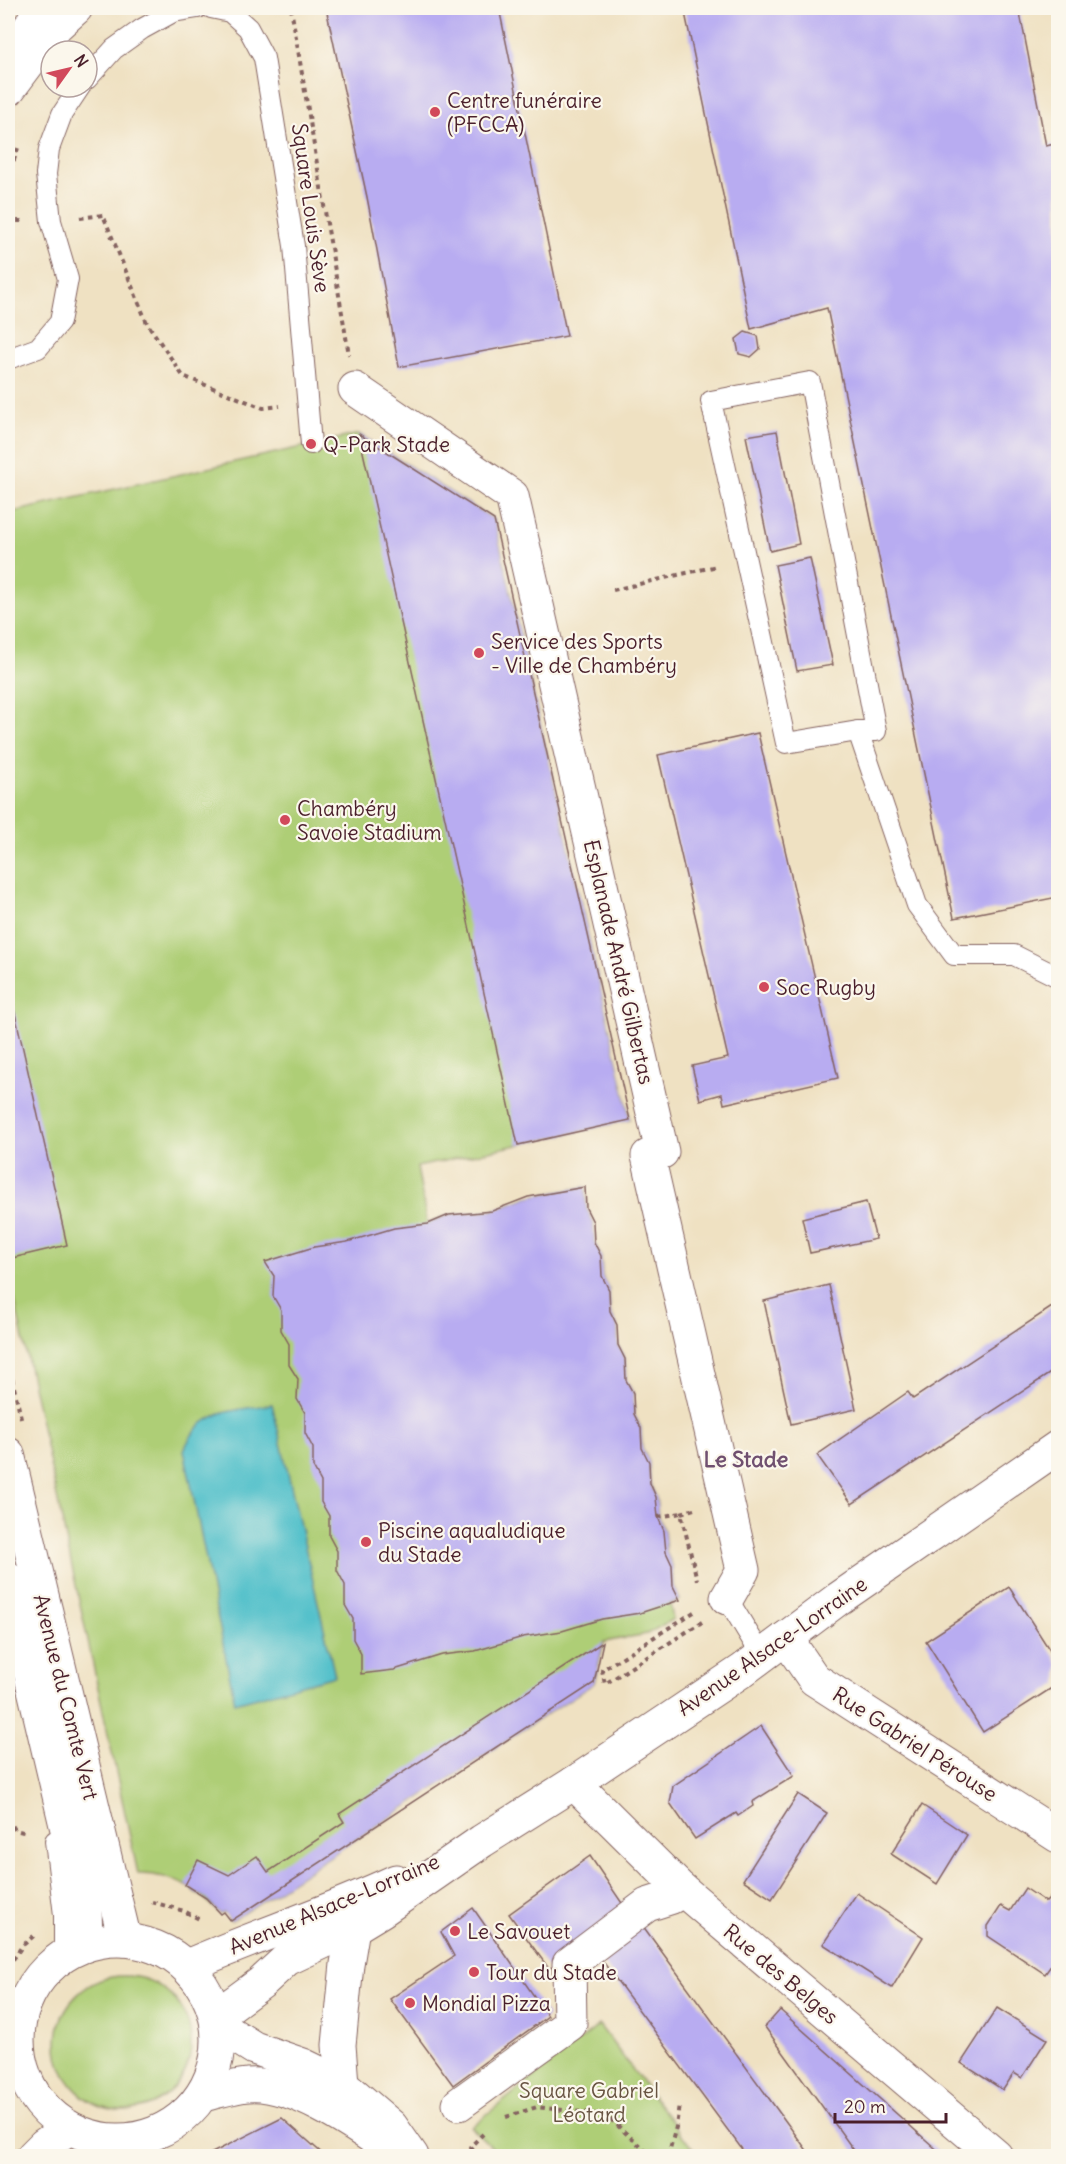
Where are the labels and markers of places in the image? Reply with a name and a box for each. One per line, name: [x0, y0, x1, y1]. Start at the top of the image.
place label: Centre funéraire (PFCCA): [447, 87, 602, 138]
marker: Centre funéraire (PFCCA): [428, 105, 442, 119]
place label: Q-Park Stade: [323, 431, 450, 458]
marker: Q-Park Stade: [304, 437, 318, 451]
place label: Service des Sports - Ville de Chambéry: [491, 628, 677, 679]
marker: Service des Sports - Ville de Chambéry: [472, 646, 486, 660]
place label: Chambéry Savoie Stadium: [297, 795, 442, 846]
marker: Chambéry Savoie Stadium: [278, 813, 292, 827]
place label: Soc Rugby: [776, 974, 876, 1001]
marker: Soc Rugby: [757, 980, 771, 994]
place label: Piscine aqualudique du Stade: [378, 1517, 565, 1568]
marker: Piscine aqualudique du Stade: [359, 1535, 373, 1549]
place label: Le Savouet: [467, 1918, 570, 1945]
marker: Le Savouet: [448, 1924, 462, 1938]
place label: Tour du Stade: [486, 1959, 617, 1986]
marker: Tour du Stade: [467, 1965, 481, 1979]
place label: Mondial Pizza: [422, 1990, 551, 2017]
marker: Mondial Pizza: [403, 1996, 417, 2010]

